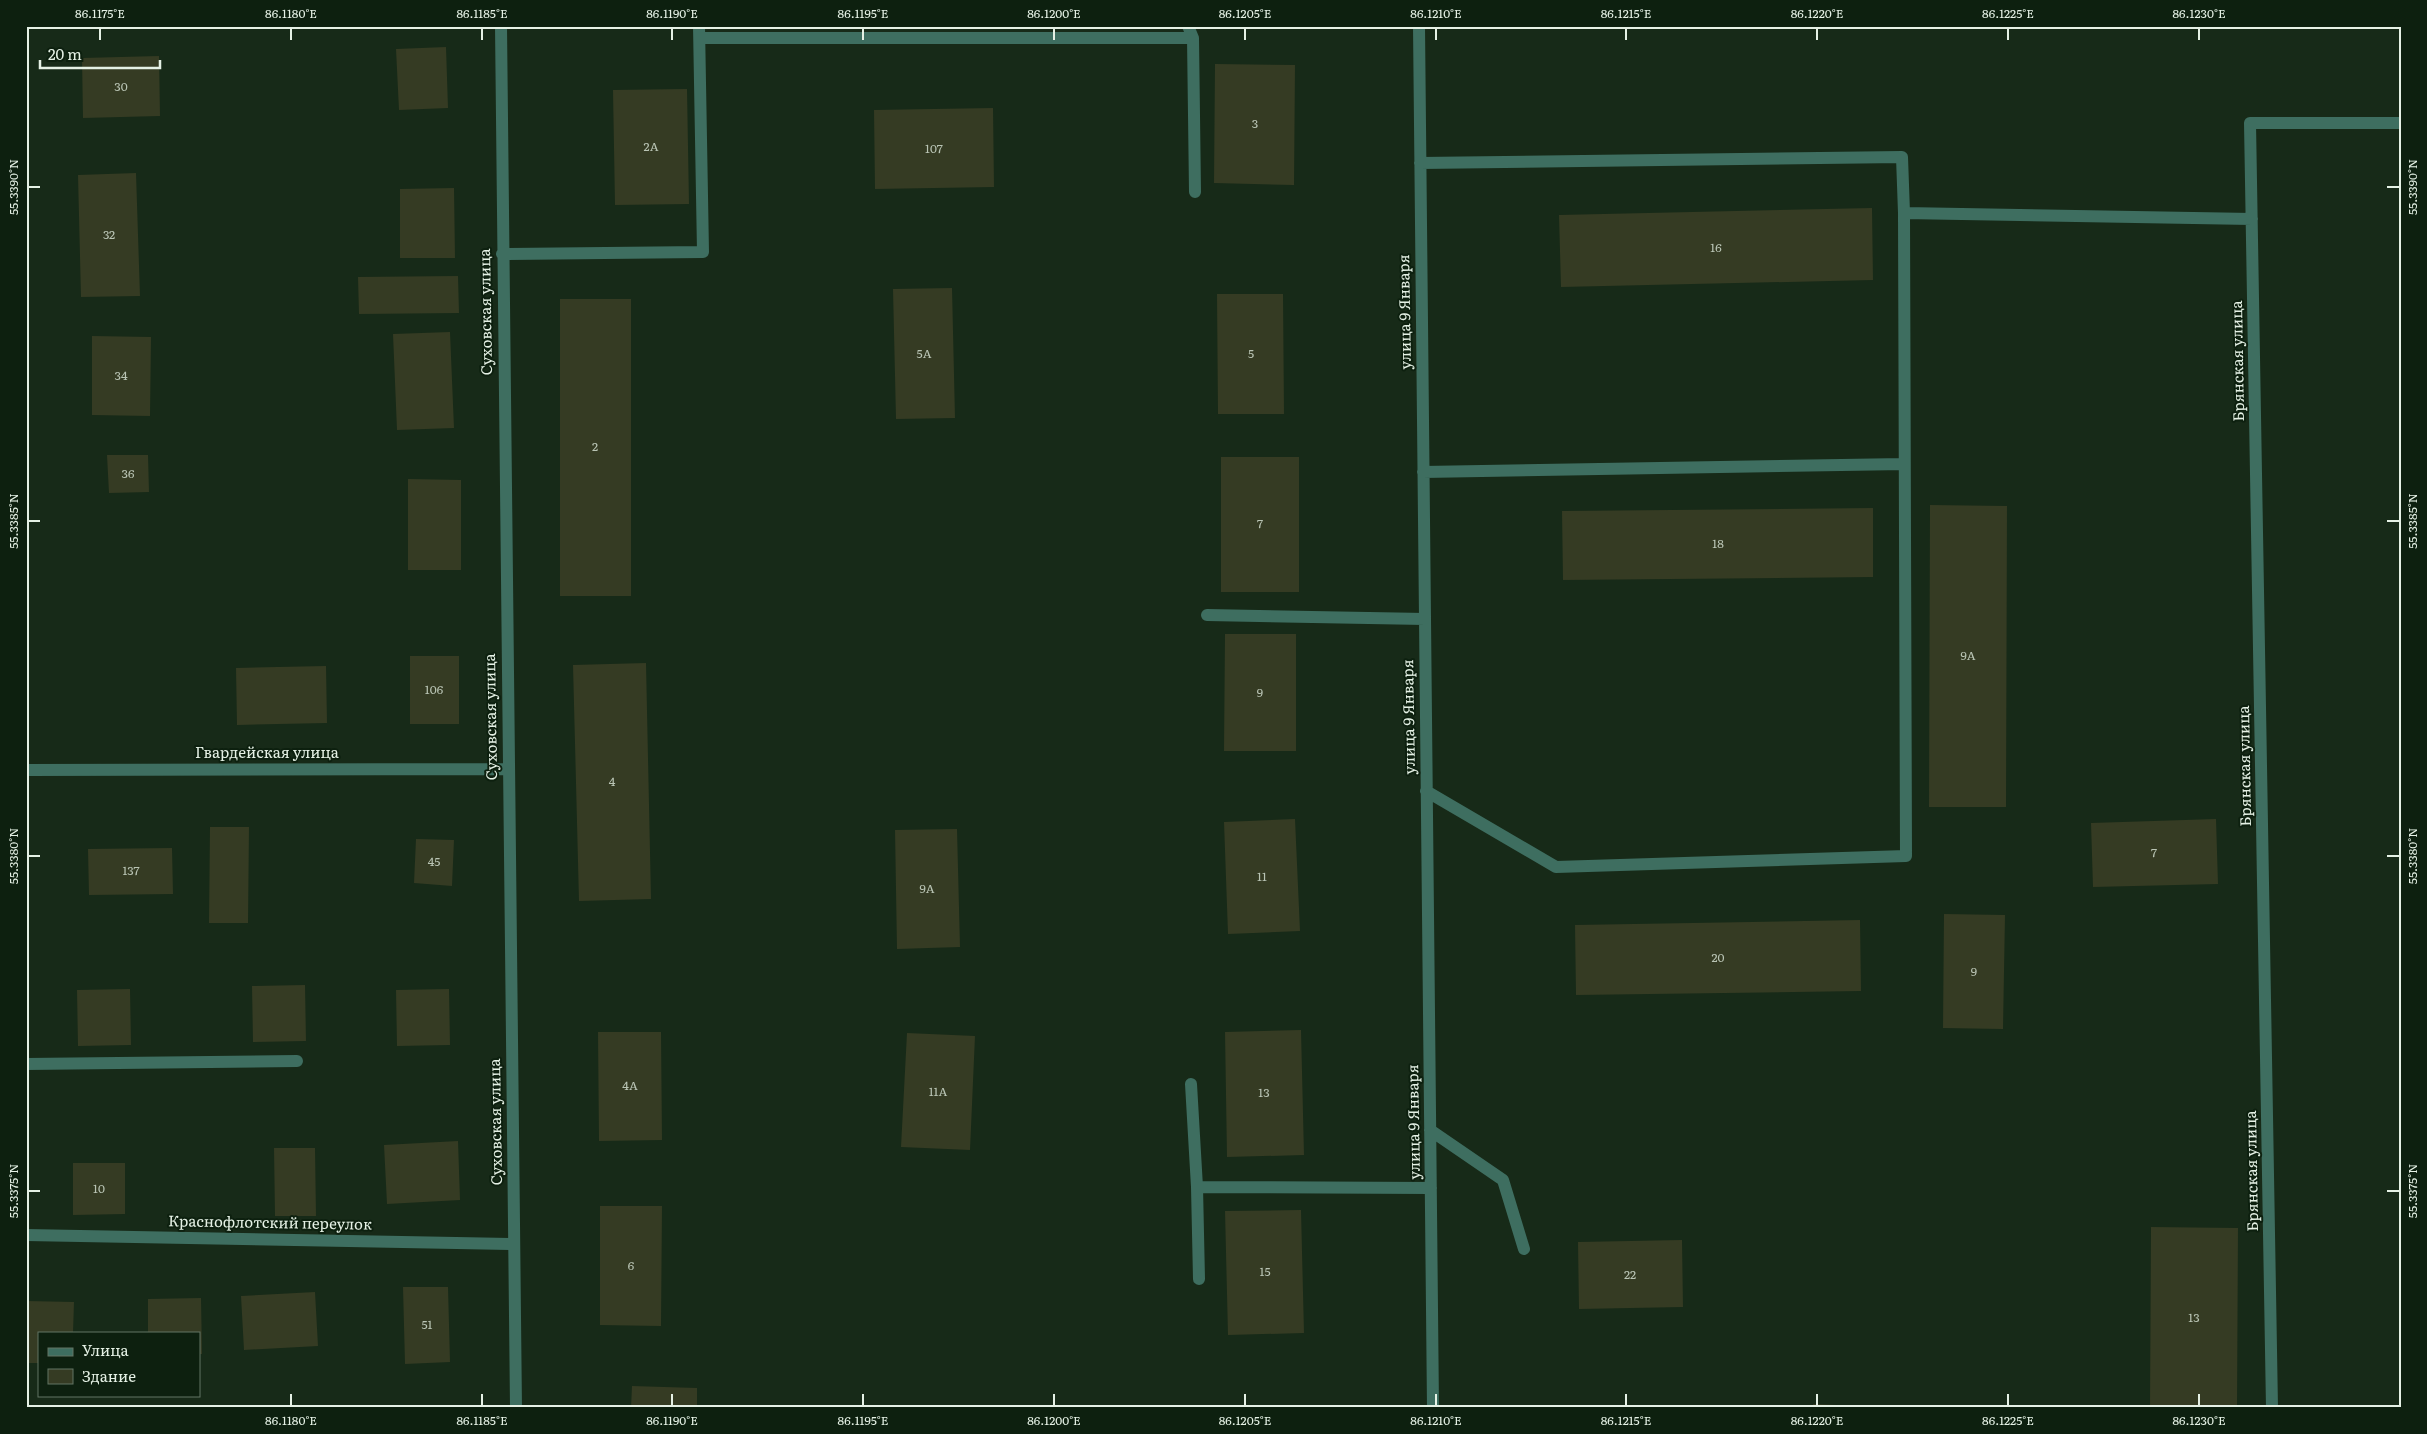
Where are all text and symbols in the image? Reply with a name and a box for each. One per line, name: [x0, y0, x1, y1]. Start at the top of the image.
text: 86.1175°E: [75, 4, 125, 22]
text: 86.1180°E: [265, 4, 317, 22]
text: 86.1185°E: [456, 4, 508, 22]
text: 86.1190°E: [646, 4, 698, 22]
text: 86.1195°E: [838, 4, 889, 22]
text: 86.1200°E: [1027, 4, 1081, 22]
text: 86.1205°E: [1219, 4, 1272, 22]
text: 86.1210°E: [1410, 4, 1462, 22]
text: 86.1215°E: [1601, 4, 1652, 22]
text: 86.1220°E: [1791, 4, 1844, 22]
text: 86.1225°E: [1982, 4, 2034, 22]
text: 86.1230°E: [2172, 4, 2226, 22]
scale bar: [40, 38, 160, 70]
text: 20 m: [48, 42, 82, 65]
house number: 30: [114, 77, 128, 95]
house number: 3: [1252, 114, 1258, 132]
house number: 2А: [644, 137, 659, 155]
house number: 107: [925, 139, 943, 157]
text: 55.3390°N: [4, 159, 22, 215]
text: 55.3390°N: [2403, 159, 2421, 215]
house number: 32: [103, 225, 115, 243]
house number: 16: [1710, 238, 1722, 256]
street label: Суховская улица: [472, 248, 497, 376]
street label: улица 9 Января: [1391, 254, 1416, 370]
street label: Брянская улица: [2224, 299, 2249, 422]
house number: 5А: [917, 344, 932, 362]
house number: 5: [1248, 344, 1254, 362]
house number: 34: [114, 366, 128, 384]
house number: 2: [592, 437, 598, 455]
house number: 36: [122, 464, 135, 482]
text: 55.3385°N: [4, 493, 22, 549]
text: 55.3385°N: [2403, 493, 2421, 549]
house number: 7: [1257, 514, 1263, 532]
house number: 18: [1712, 534, 1724, 552]
house number: 9А: [1960, 646, 1976, 664]
street label: Суховская улица: [477, 653, 502, 781]
street label: улица 9 Января: [1395, 659, 1420, 775]
house number: 106: [425, 680, 444, 698]
house number: 9: [1257, 683, 1263, 701]
street label: Брянская улица: [2231, 704, 2256, 827]
street label: Гвардейская улица: [195, 740, 340, 763]
house number: 4: [609, 772, 616, 790]
text: 55.3380°N: [4, 828, 22, 884]
text: 55.3380°N: [2403, 828, 2421, 884]
house number: 7: [2151, 843, 2157, 861]
house number: 45: [428, 852, 440, 870]
house number: 137: [122, 861, 140, 879]
house number: 11: [1257, 867, 1267, 885]
house number: 9А: [919, 879, 935, 897]
house number: 20: [1711, 948, 1725, 966]
house number: 9: [1971, 962, 1977, 980]
street label: Суховская улица: [482, 1058, 507, 1186]
street label: улица 9 Января: [1400, 1064, 1425, 1180]
house number: 4А: [622, 1076, 638, 1094]
house number: 11А: [929, 1082, 947, 1100]
house number: 13: [1258, 1083, 1270, 1101]
street label: Брянская улица: [2238, 1109, 2263, 1232]
text: 55.3375°N: [4, 1164, 22, 1218]
text: 55.3375°N: [2403, 1164, 2421, 1218]
house number: 10: [93, 1179, 105, 1197]
street label: Краснофлотский переулок: [168, 1208, 372, 1235]
house number: 6: [628, 1256, 635, 1274]
house number: 15: [1260, 1262, 1270, 1280]
house number: 22: [1624, 1265, 1636, 1283]
house number: 13: [2188, 1308, 2200, 1326]
house number: 51: [422, 1315, 433, 1333]
legend: [38, 1332, 200, 1396]
text: Улица: [82, 1338, 130, 1361]
text: Здание: [82, 1364, 136, 1387]
text: 86.1180°E: [265, 1411, 317, 1429]
text: 86.1185°E: [456, 1411, 508, 1429]
text: 86.1190°E: [646, 1411, 698, 1429]
text: 86.1195°E: [838, 1411, 889, 1429]
text: 86.1200°E: [1027, 1411, 1081, 1429]
text: 86.1205°E: [1219, 1411, 1272, 1429]
text: 86.1210°E: [1410, 1411, 1462, 1429]
text: 86.1215°E: [1601, 1411, 1652, 1429]
text: 86.1220°E: [1791, 1411, 1844, 1429]
text: 86.1225°E: [1982, 1411, 2034, 1429]
text: 86.1230°E: [2172, 1411, 2226, 1429]

